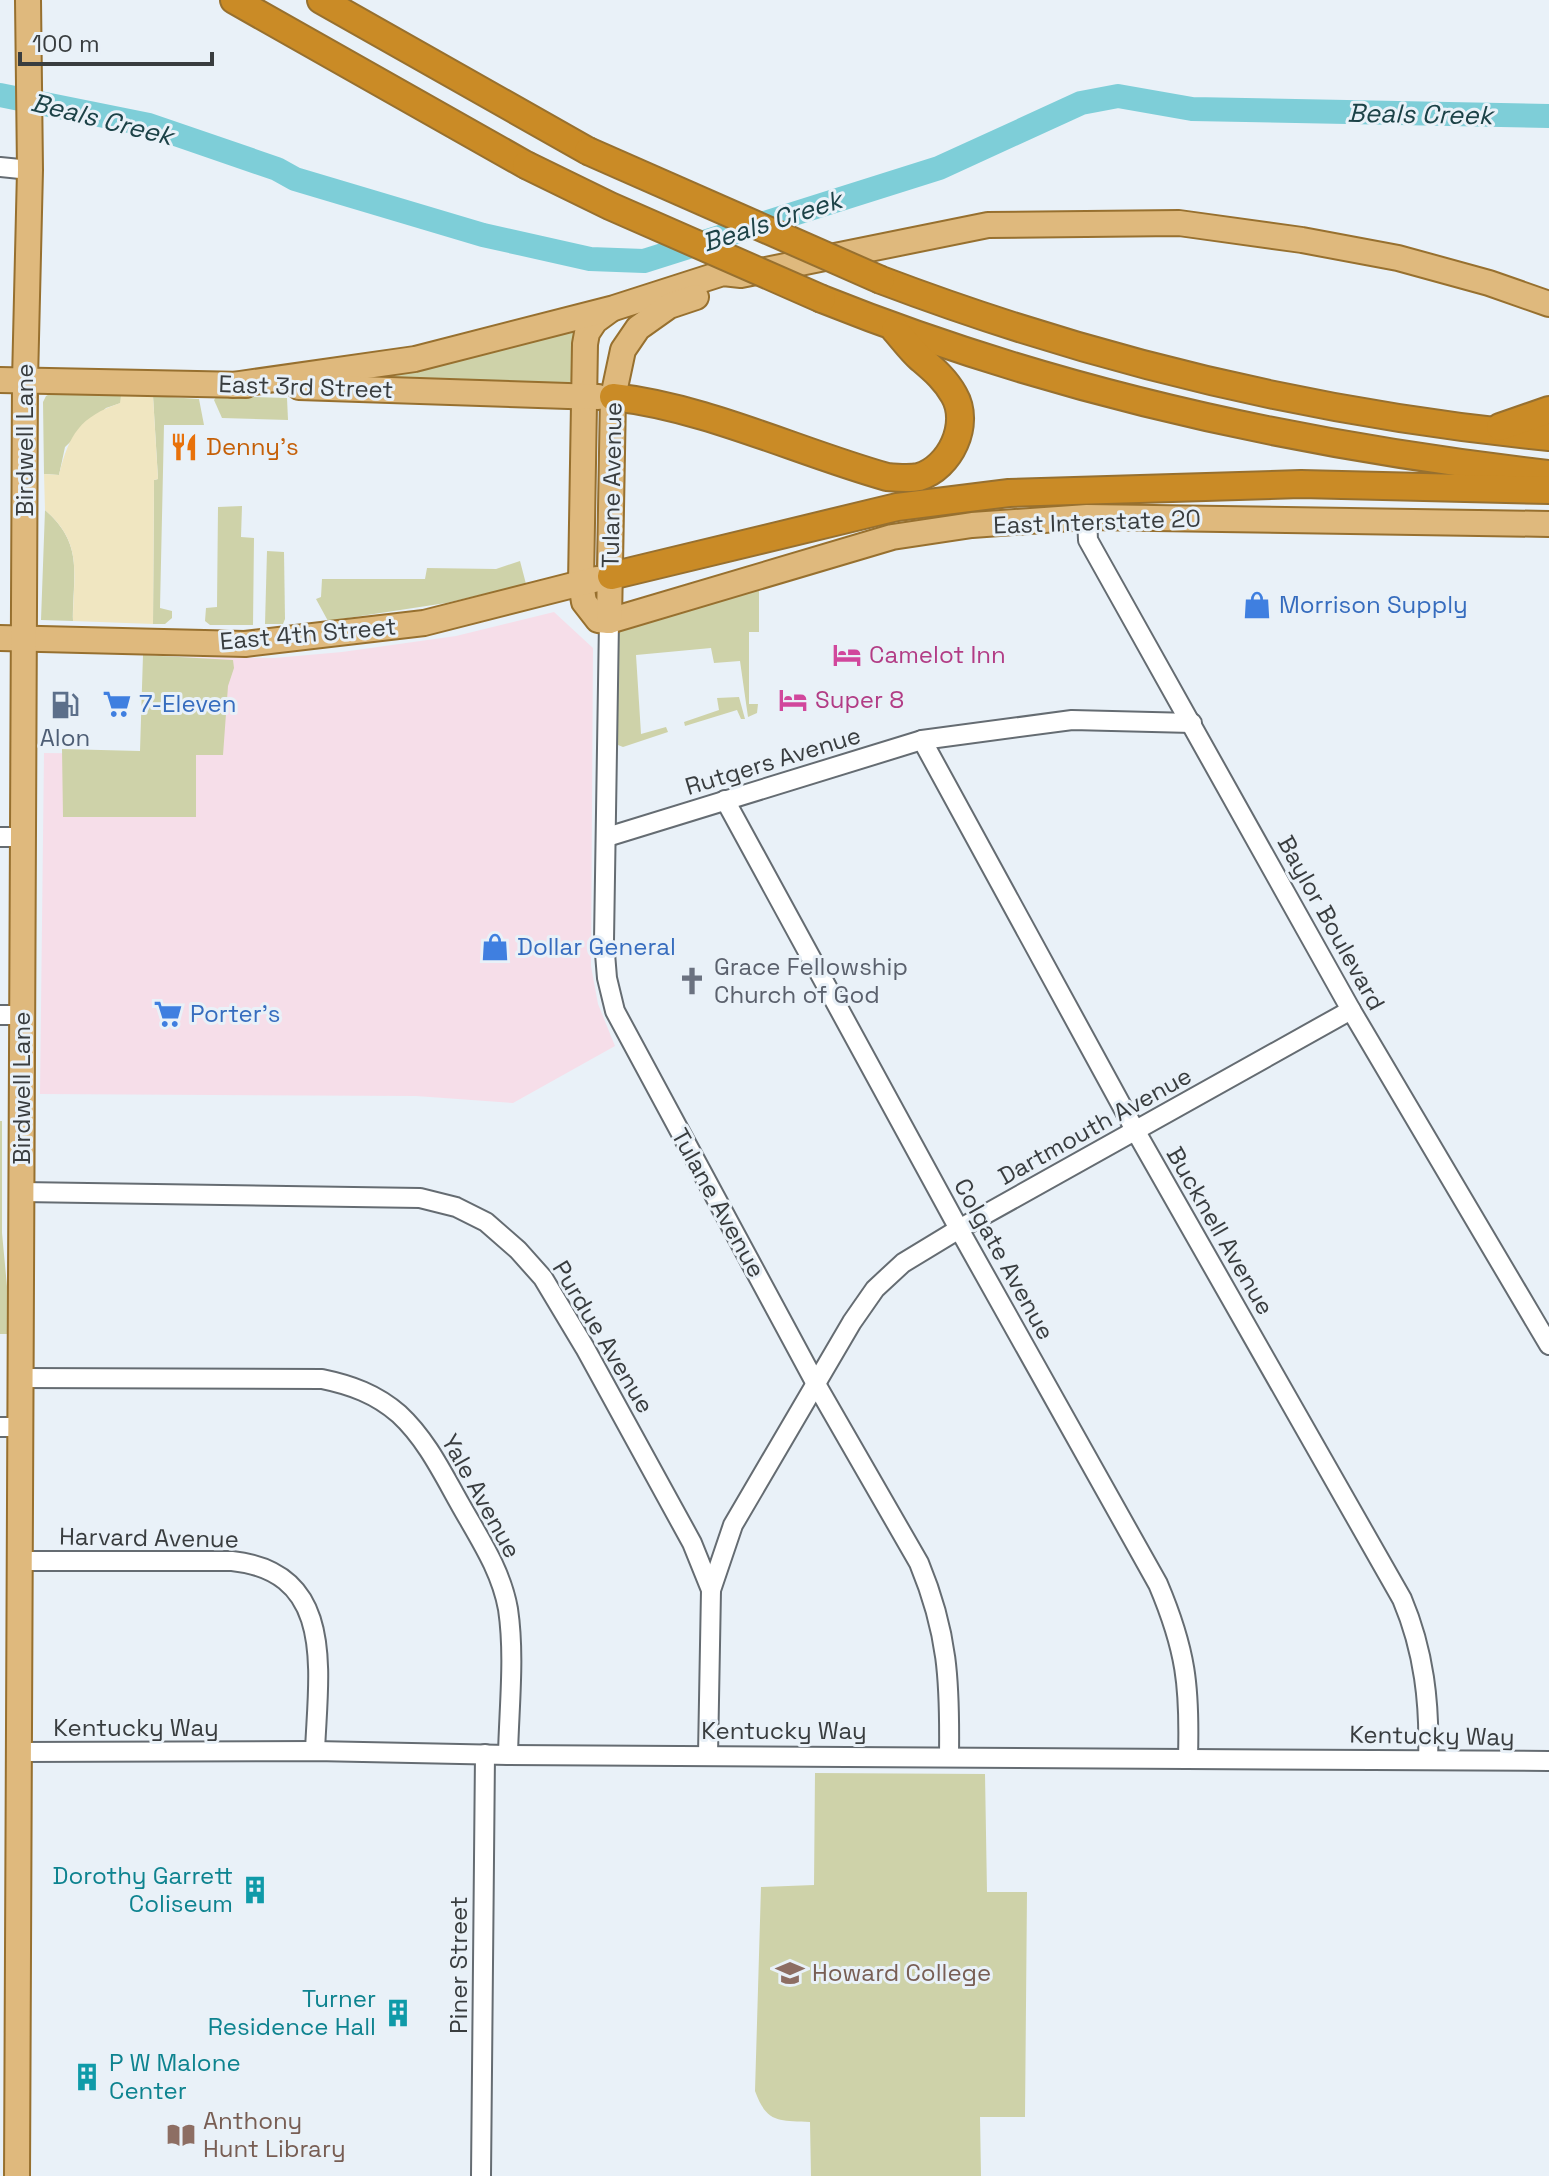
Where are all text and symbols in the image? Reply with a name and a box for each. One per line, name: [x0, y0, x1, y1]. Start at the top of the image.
scale bar: [20, 16, 212, 66]
text: 100 m: [32, 28, 100, 59]
water label: Beals Creek: [27, 85, 179, 154]
water label: Beals Creek: [1347, 96, 1496, 132]
water label: Beals Creek: [698, 181, 849, 260]
street label: Birdwell Lane: [9, 364, 40, 516]
street label: East 3rd Street: [218, 368, 394, 405]
street label: Tulane Avenue: [595, 402, 628, 568]
place label: Denny's: [206, 431, 299, 462]
restaurant icon: Denny's: [169, 432, 199, 462]
street label: East Interstate 20: [993, 502, 1201, 541]
place label: Morrison Supply: [1279, 589, 1468, 620]
shop icon: Morrison Supply: [1242, 590, 1272, 620]
street label: East 4th Street: [218, 610, 398, 657]
place label: Camelot Inn: [869, 639, 1006, 670]
hotel icon: Camelot Inn: [832, 640, 862, 670]
place label: Super 8: [815, 684, 904, 715]
hotel icon: Super 8: [778, 685, 808, 715]
place label: 7-Eleven: [139, 688, 237, 719]
supermarket icon: 7-Eleven: [102, 689, 132, 719]
fuel station icon: Alon: [50, 690, 80, 720]
street label: Rutgers Avenue: [681, 719, 864, 802]
place label: Alon: [40, 722, 90, 753]
street label: Baylor Boulevard: [1271, 830, 1392, 1016]
place label: Dollar General: [517, 931, 676, 962]
shop icon: Dollar General: [480, 932, 510, 962]
place label: Grace Fellowship Church of God: [714, 951, 908, 1010]
church icon: Grace Fellowship Church of God: [677, 966, 707, 996]
place label: Porter's: [190, 998, 280, 1029]
supermarket icon: Porter's: [153, 999, 183, 1029]
street label: Birdwell Lane: [6, 1012, 37, 1164]
street label: Dartmouth Avenue: [993, 1060, 1197, 1192]
street label: Tulane Avenue: [665, 1123, 772, 1283]
street label: Bucknell Avenue: [1160, 1141, 1281, 1320]
street label: Colgate Avenue: [947, 1173, 1062, 1345]
street label: Purdue Avenue: [546, 1255, 661, 1419]
street label: Yale Avenue: [435, 1428, 528, 1563]
street label: Harvard Avenue: [59, 1520, 239, 1555]
street label: Kentucky Way: [53, 1712, 219, 1743]
street label: Kentucky Way: [701, 1715, 867, 1746]
street label: Kentucky Way: [1349, 1719, 1515, 1752]
place label: Dorothy Garrett Coliseum: [53, 1860, 233, 1919]
building icon: Dorothy Garrett Coliseum: [240, 1875, 270, 1905]
street label: Piner Street: [443, 1896, 474, 2034]
place label: Howard College: [812, 1957, 991, 1988]
school or university icon: Howard College: [775, 1958, 805, 1988]
place label: Turner Residence Hall: [208, 1983, 376, 2042]
building icon: Turner Residence Hall: [383, 1998, 413, 2028]
place label: P W Malone Center: [109, 2047, 241, 2106]
building icon: P W Malone Center: [72, 2062, 102, 2092]
place label: Anthony Hunt Library: [203, 2105, 346, 2164]
library icon: Anthony Hunt Library: [166, 2120, 196, 2150]

